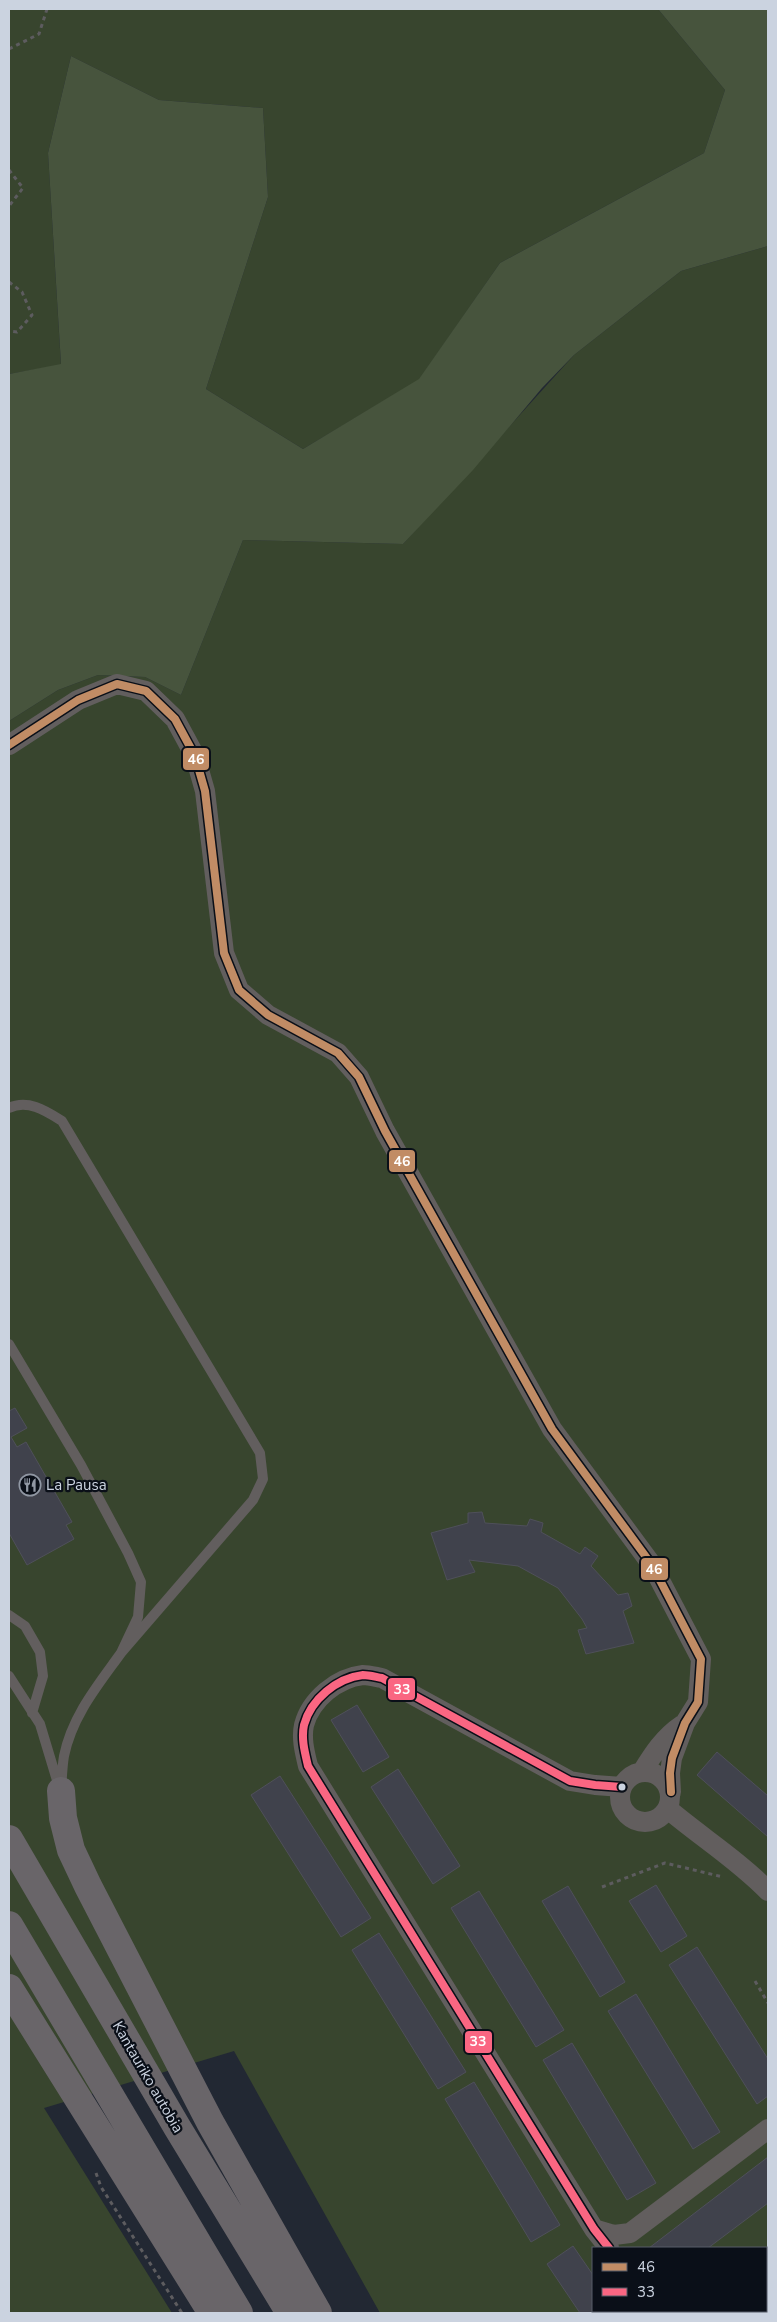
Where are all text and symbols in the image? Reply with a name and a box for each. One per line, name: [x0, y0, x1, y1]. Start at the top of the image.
line badge: 46: [182, 747, 210, 771]
text: 46: [188, 750, 204, 769]
line badge: 46: [388, 1149, 416, 1173]
text: 46: [394, 1152, 410, 1171]
restaurant icon: La Pausa: [18, 1473, 42, 1497]
place label: La Pausa: [46, 1475, 107, 1495]
line badge: 46: [640, 1557, 669, 1581]
text: 46: [646, 1560, 662, 1579]
line badge: 33: [387, 1677, 416, 1701]
text: 33: [394, 1680, 410, 1699]
unlabelled marker: [617, 1782, 627, 1792]
street label: Kantauriko autobia: [108, 2017, 188, 2137]
line badge: 33: [464, 2030, 493, 2054]
text: 33: [470, 2032, 486, 2051]
legend: [592, 2247, 767, 2312]
text: 46: [637, 2257, 655, 2277]
text: 33: [637, 2282, 655, 2302]

